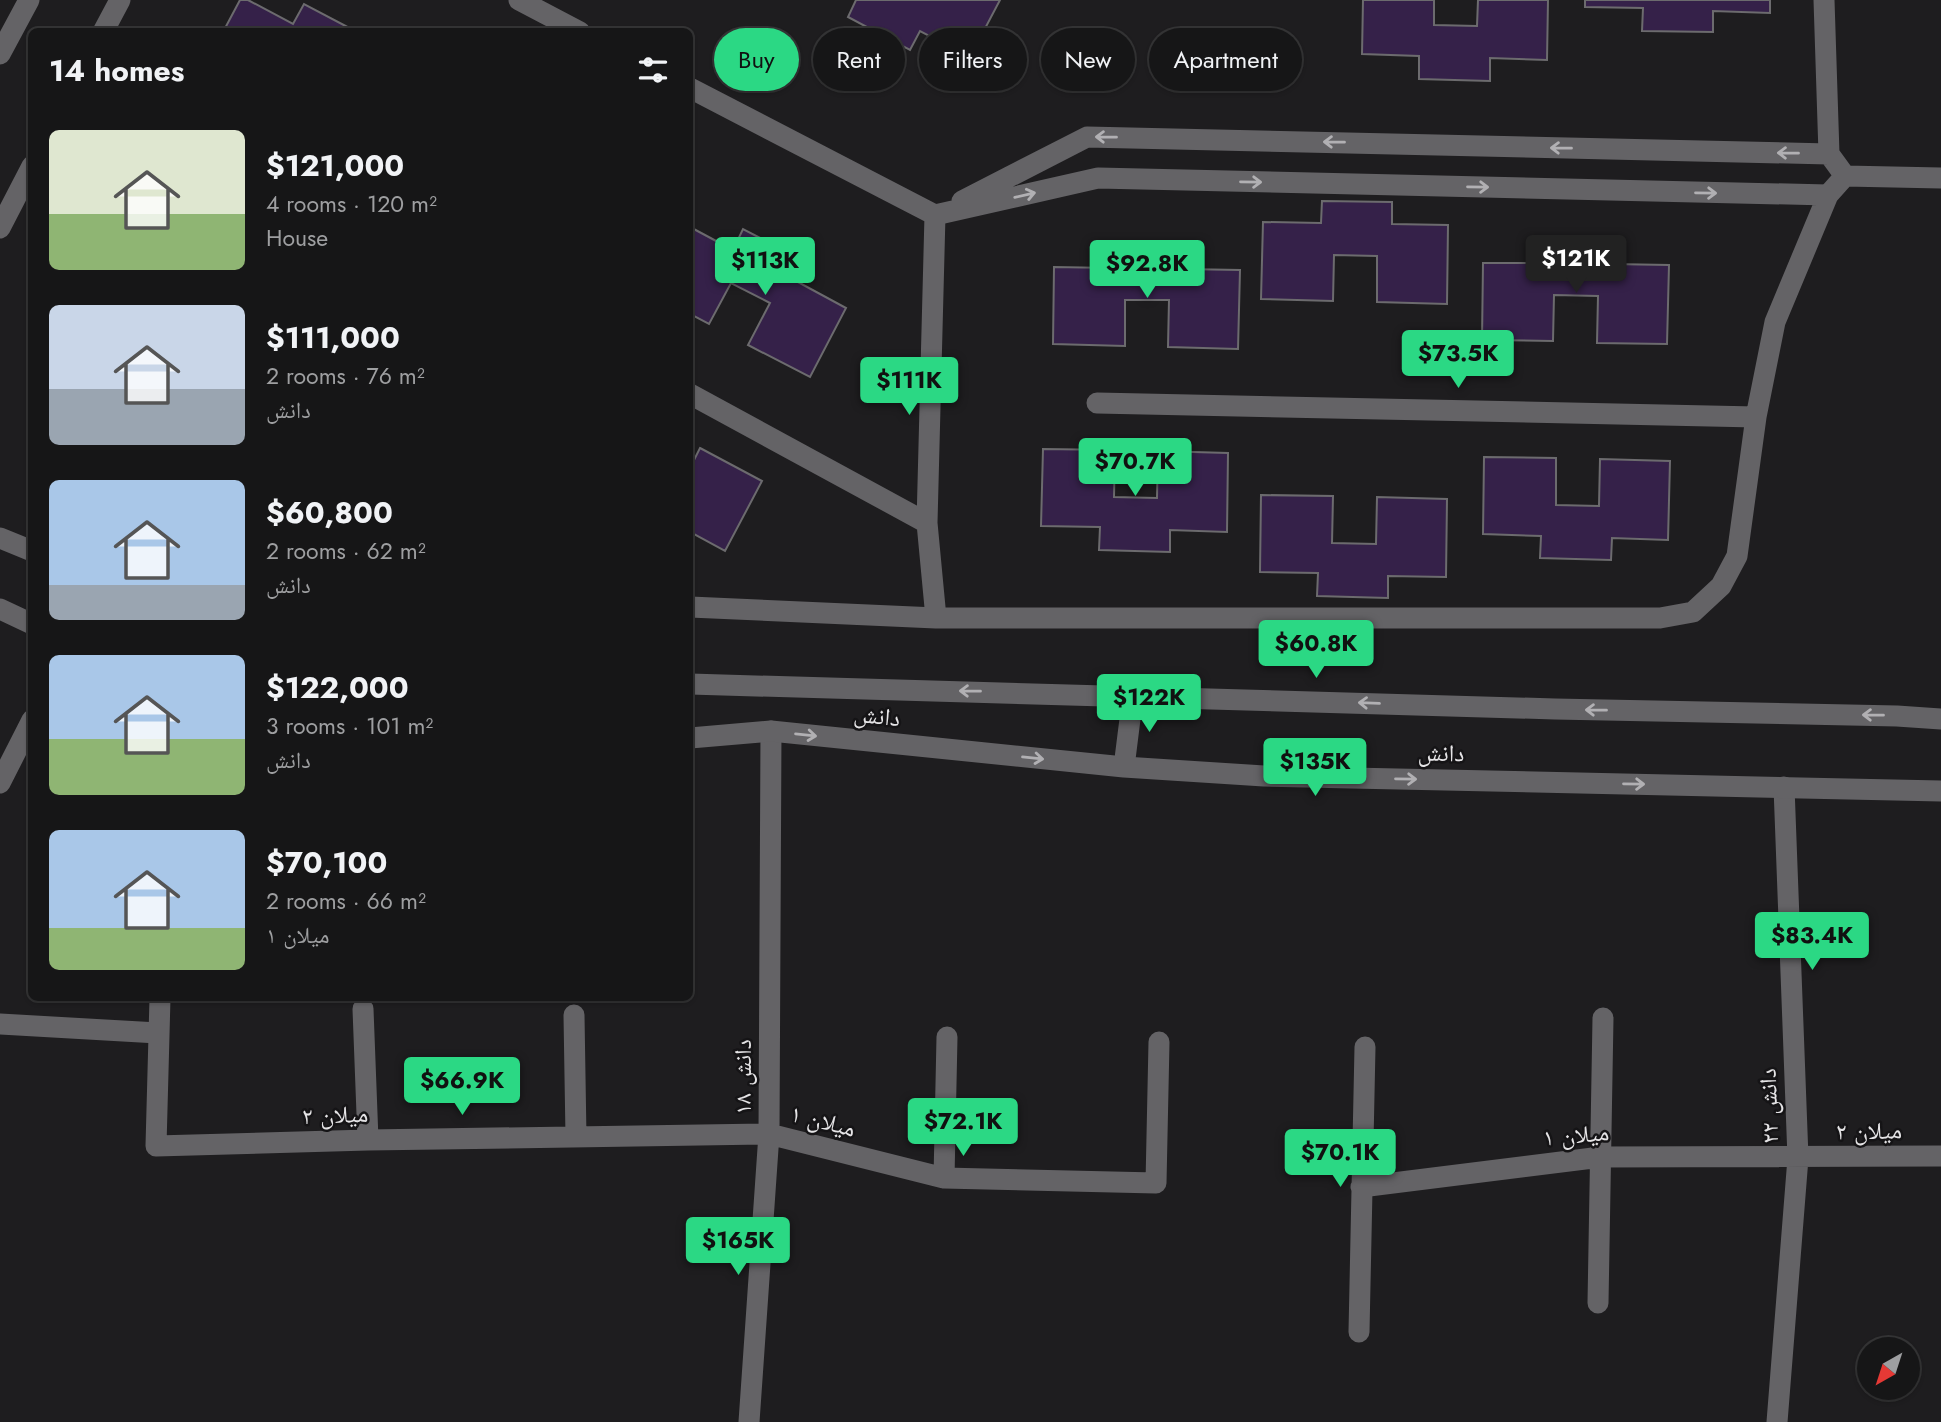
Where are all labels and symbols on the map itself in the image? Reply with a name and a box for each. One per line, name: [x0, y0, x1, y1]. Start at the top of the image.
one-way arrow: [1095, 130, 1118, 144]
one-way arrow: [1322, 136, 1345, 149]
one-way arrow: [1550, 141, 1573, 154]
one-way arrow: [1777, 146, 1800, 159]
one-way arrow: [1239, 175, 1262, 189]
one-way arrow: [1467, 180, 1490, 194]
one-way arrow: [1694, 186, 1717, 199]
one-way arrow: [1013, 187, 1036, 201]
pin: $121K: [1527, 236, 1625, 295]
pin: $113K: [716, 238, 814, 297]
pin: $92.8K: [1090, 240, 1204, 300]
pin: $73.5K: [1401, 330, 1515, 390]
pin: $111K: [860, 358, 958, 417]
pin: $70.7K: [1078, 438, 1192, 498]
pin: $60.8K: [1259, 620, 1373, 680]
pin: $122K: [1100, 674, 1198, 734]
one-way arrow: [959, 685, 982, 698]
street label: دانش: [852, 696, 902, 735]
one-way arrow: [1358, 697, 1381, 710]
one-way arrow: [1585, 703, 1608, 717]
one-way arrow: [1862, 708, 1885, 722]
one-way arrow: [794, 729, 817, 742]
street label: دانش: [1417, 735, 1465, 770]
pin: $135K: [1266, 738, 1364, 798]
one-way arrow: [1021, 752, 1043, 765]
one-way arrow: [1395, 772, 1418, 786]
one-way arrow: [1622, 777, 1645, 790]
pin: $83.4K: [1755, 912, 1869, 972]
street label: دانش ۱۸: [725, 1039, 760, 1115]
pin: $66.9K: [405, 1058, 519, 1117]
street label: دانش ۲۲: [1750, 1068, 1787, 1144]
street label: میلان ۲: [301, 1096, 369, 1133]
street label: میلان ۱: [787, 1096, 860, 1146]
pin: $72.1K: [906, 1098, 1020, 1158]
street label: میلان ۲: [1836, 1112, 1902, 1149]
street label: میلان ۱: [1541, 1114, 1610, 1155]
pin: $70.1K: [1283, 1130, 1397, 1189]
pin: $165K: [689, 1218, 787, 1277]
north arrow: [1857, 1337, 1920, 1400]

